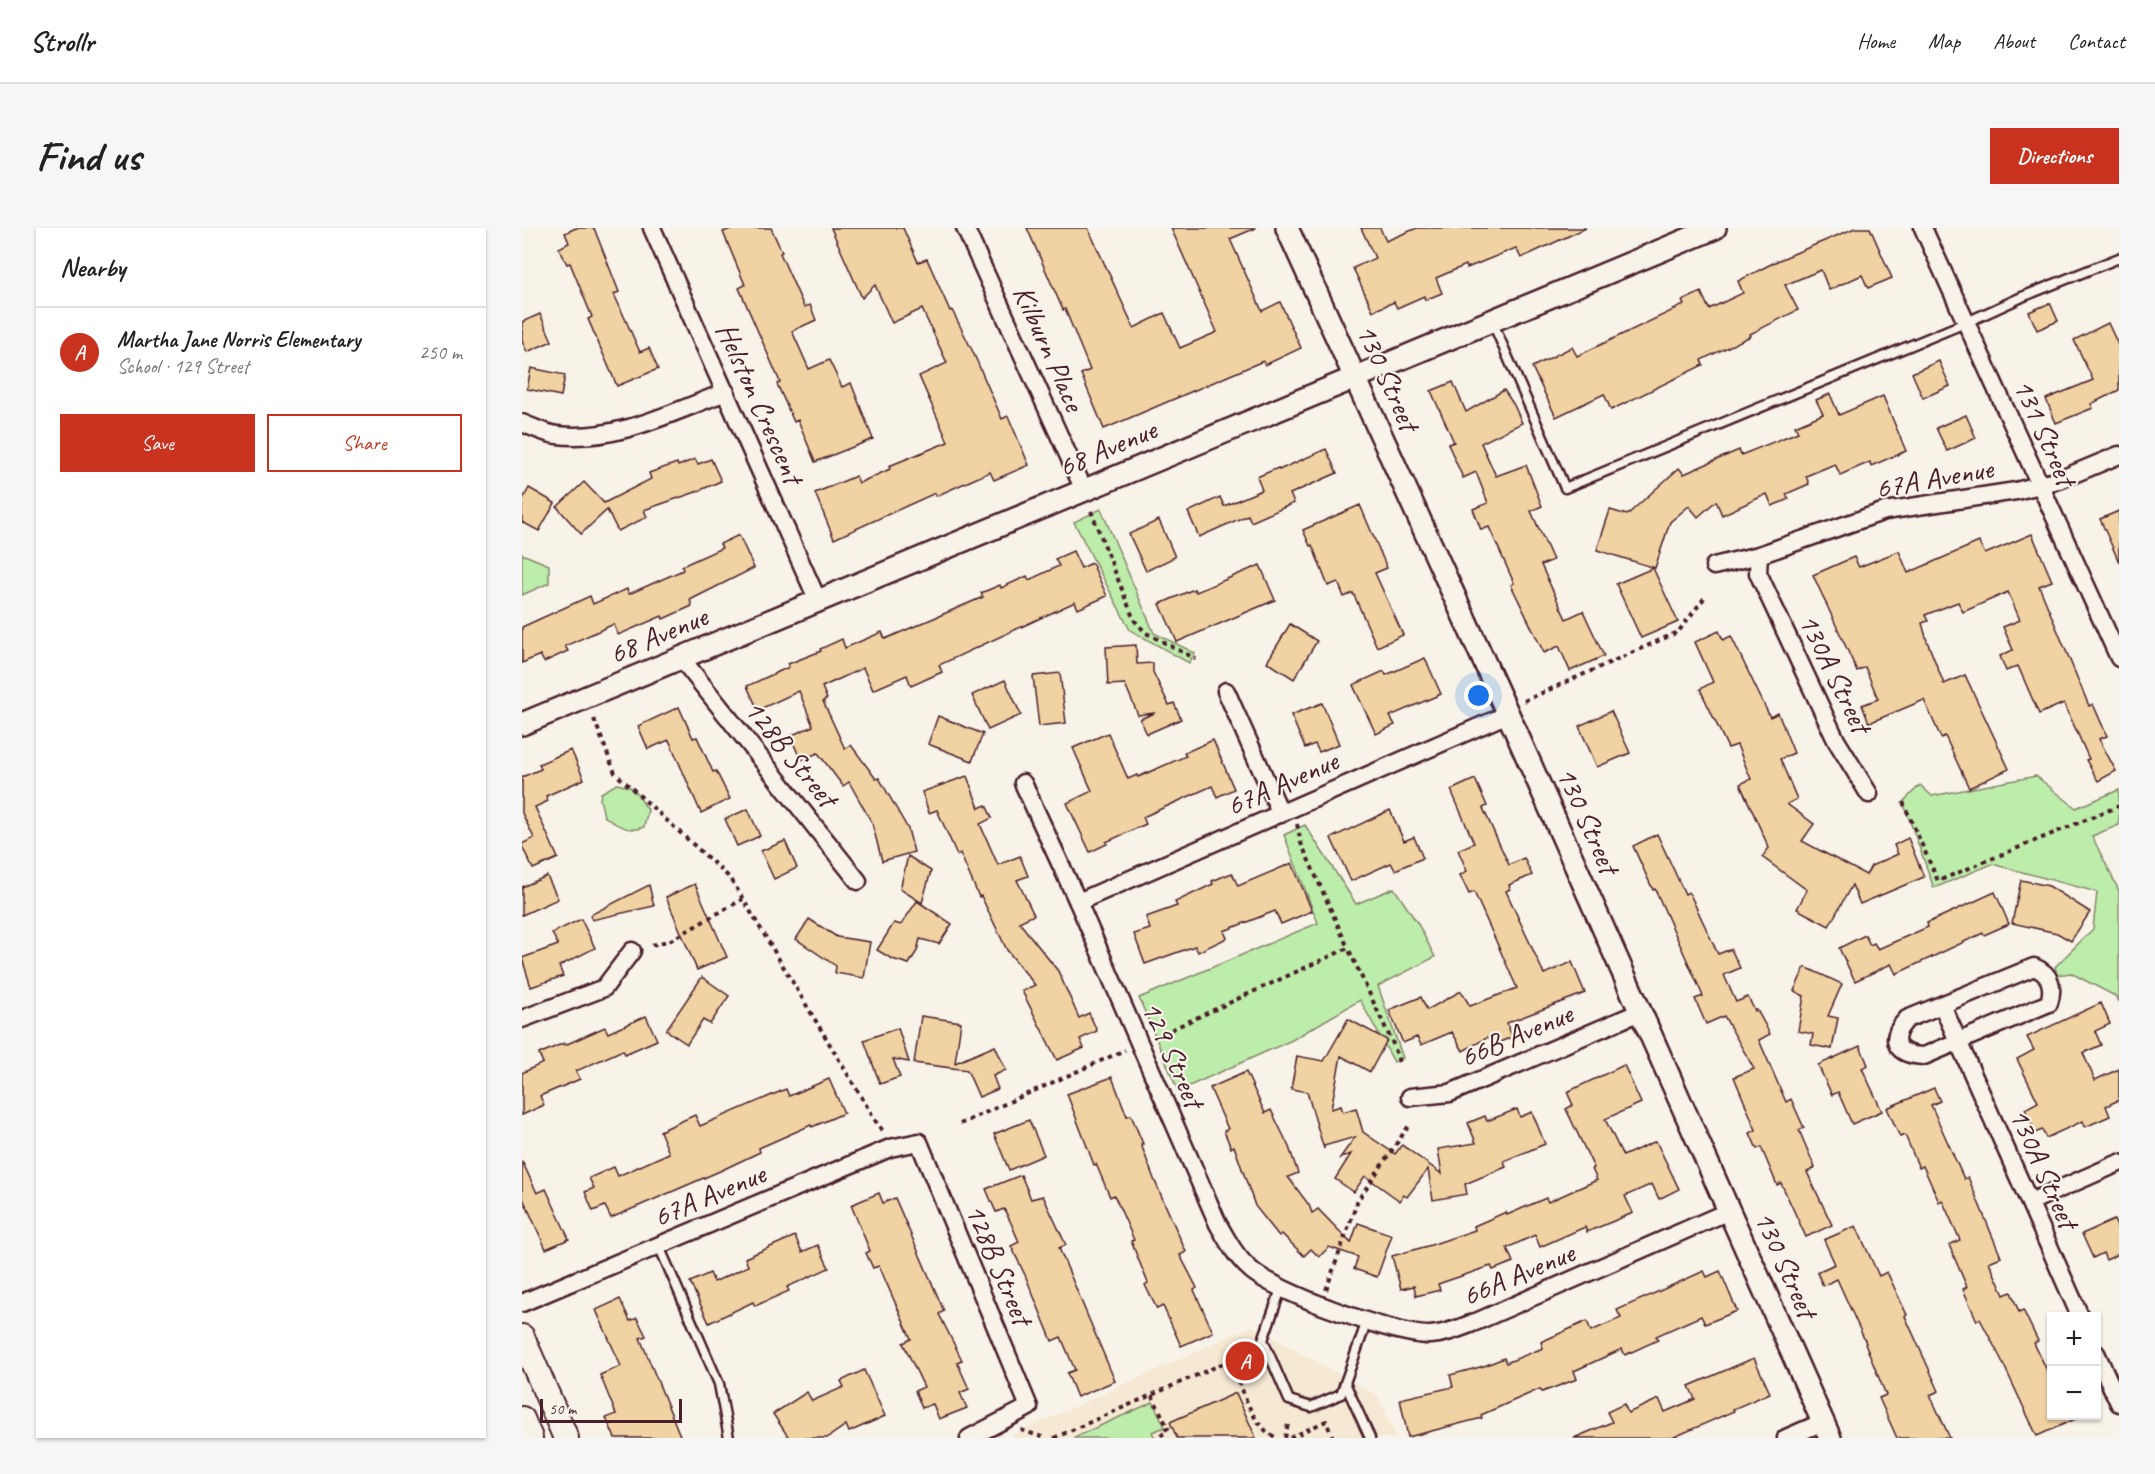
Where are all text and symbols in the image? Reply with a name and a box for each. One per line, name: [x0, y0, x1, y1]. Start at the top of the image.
text: Strollr: [30, 24, 94, 59]
text: Home: [1857, 28, 1895, 54]
text: Map: [1928, 28, 1960, 54]
text: About: [1993, 28, 2035, 54]
text: Contact: [2068, 28, 2125, 54]
button: Directions: [1990, 128, 2119, 184]
text: Find us: [36, 130, 141, 183]
text: Nearby: [60, 251, 125, 284]
street label: Kilburn Place: [1004, 279, 1094, 419]
street label: Helston Crescent: [708, 317, 814, 493]
street label: 130 Street: [1348, 318, 1430, 440]
text: Martha Jane Norris Elementary: [117, 326, 360, 354]
text: A: [74, 340, 85, 365]
text: 250 m: [419, 340, 462, 365]
text: School · 129 Street: [117, 354, 249, 379]
street label: 131 Street: [2005, 373, 2087, 495]
street label: 68 Avenue: [1052, 409, 1164, 486]
button: Save: [60, 414, 255, 472]
button: Share: [267, 414, 462, 472]
street label: 67A Avenue: [1872, 449, 1998, 507]
street label: 68 Avenue: [603, 596, 715, 673]
street label: 130A Street: [1790, 607, 1882, 743]
your location: [1464, 681, 1493, 710]
street label: 128B Street: [736, 691, 849, 818]
street label: 67A Avenue: [1220, 741, 1346, 824]
street label: 130 Street: [1548, 761, 1630, 883]
street label: 66B Avenue: [1454, 993, 1580, 1076]
street label: 129 Street: [1133, 995, 1215, 1117]
street label: 130A Street: [2001, 1102, 2089, 1238]
street label: 67A Avenue: [647, 1154, 773, 1236]
street label: 128B Street: [956, 1198, 1043, 1334]
street label: 130 Street: [1746, 1205, 1828, 1327]
street label: 66A Avenue: [1456, 1233, 1582, 1315]
map controls: [2047, 1312, 2101, 1420]
button: +: [2047, 1312, 2101, 1366]
pin: A: [1226, 1338, 1264, 1384]
button: −: [2047, 1366, 2101, 1420]
scale bar: [540, 1396, 682, 1424]
text: 50 m: [549, 1399, 576, 1419]

